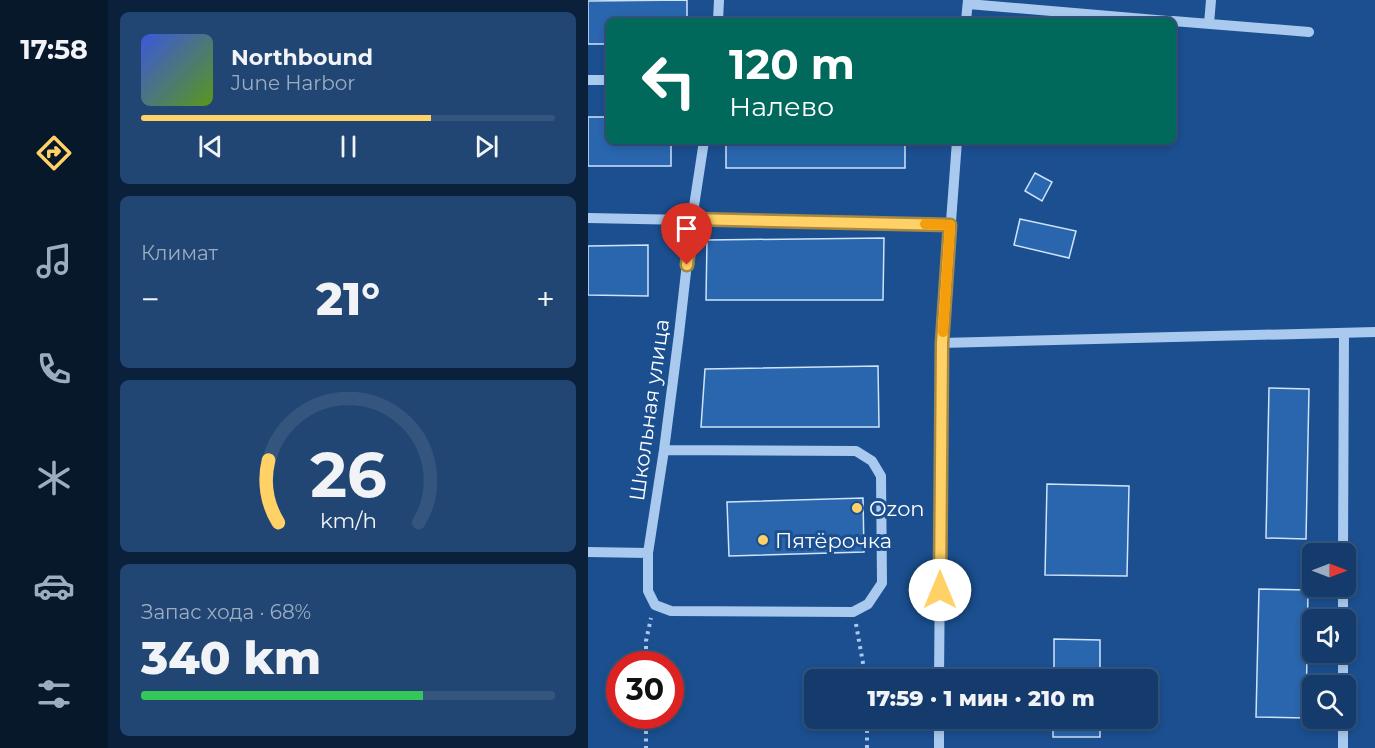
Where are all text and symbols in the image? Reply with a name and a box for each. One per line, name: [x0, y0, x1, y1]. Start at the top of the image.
text: 17:58: [20, 33, 88, 66]
text: 120 m: [729, 38, 855, 90]
icon: left: [630, 42, 708, 120]
text: Northbound: [231, 44, 373, 71]
text: June Harbor: [231, 71, 355, 95]
text: Налево: [729, 90, 834, 123]
icon: previous: [194, 130, 227, 163]
icon: pause: [332, 130, 365, 163]
icon: next: [470, 130, 503, 163]
icon: directions: [33, 132, 75, 174]
pin: [661, 203, 712, 265]
icon: arrive: [670, 212, 703, 245]
icon: music: [33, 240, 75, 282]
text: Климат: [141, 241, 218, 265]
text: 21°: [316, 271, 380, 326]
text: −: [141, 279, 160, 319]
text: +: [536, 279, 555, 319]
street label: Школьная улица: [624, 317, 674, 503]
icon: phone: [33, 348, 75, 390]
text: 26: [310, 437, 386, 513]
icon: climate: [33, 457, 75, 499]
place label: Ozon: [869, 496, 925, 521]
marker: Ozon: [850, 501, 864, 515]
text: km/h: [319, 507, 377, 533]
place label: Пятёрочка: [775, 528, 892, 553]
marker: Пятёрочка: [756, 533, 770, 547]
north arrow: [1302, 543, 1356, 597]
map controls: [1302, 543, 1356, 729]
position arrow: [908, 558, 972, 622]
icon: car: [33, 565, 75, 607]
text: Запас хода · 68%: [141, 600, 311, 624]
button: sound: [1302, 609, 1356, 663]
text: 340 km: [141, 630, 321, 685]
speed limit sign: 30: [606, 651, 684, 729]
icon: filters: [33, 673, 75, 715]
button: search: [1302, 675, 1356, 729]
text: 17:59 · 1 мин · 210 m: [867, 685, 1095, 712]

